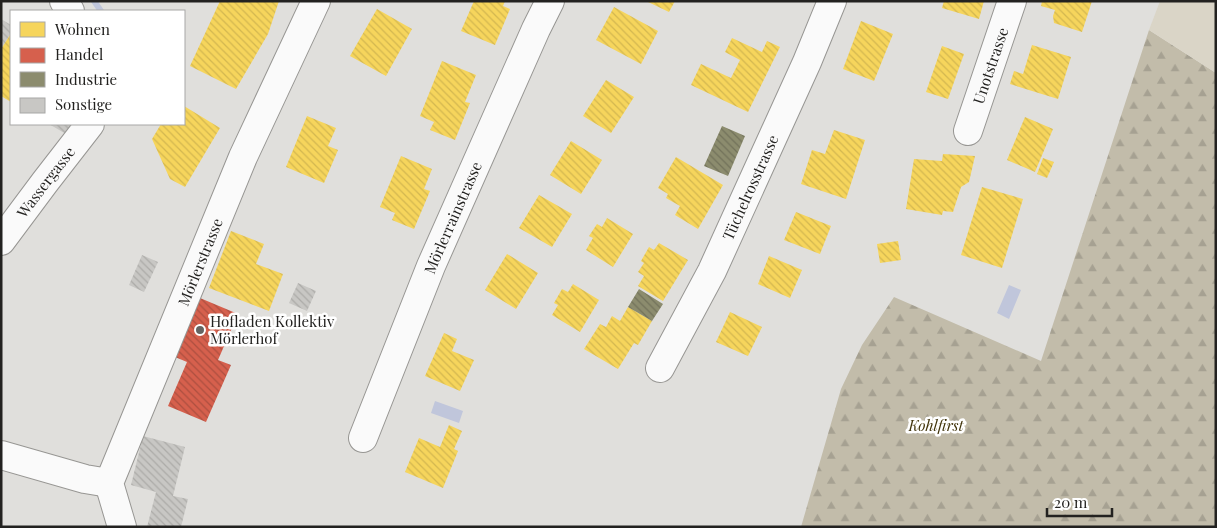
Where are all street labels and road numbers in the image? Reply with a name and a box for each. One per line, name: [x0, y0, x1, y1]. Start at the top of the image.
street label: Unotstrasse: [968, 25, 1012, 107]
street label: Tüchelrosstrasse: [717, 131, 783, 243]
street label: Wassergasse: [11, 142, 79, 222]
street label: Mörlerrainstrasse: [419, 158, 486, 276]
street label: Mörlerstrasse: [173, 215, 227, 309]

